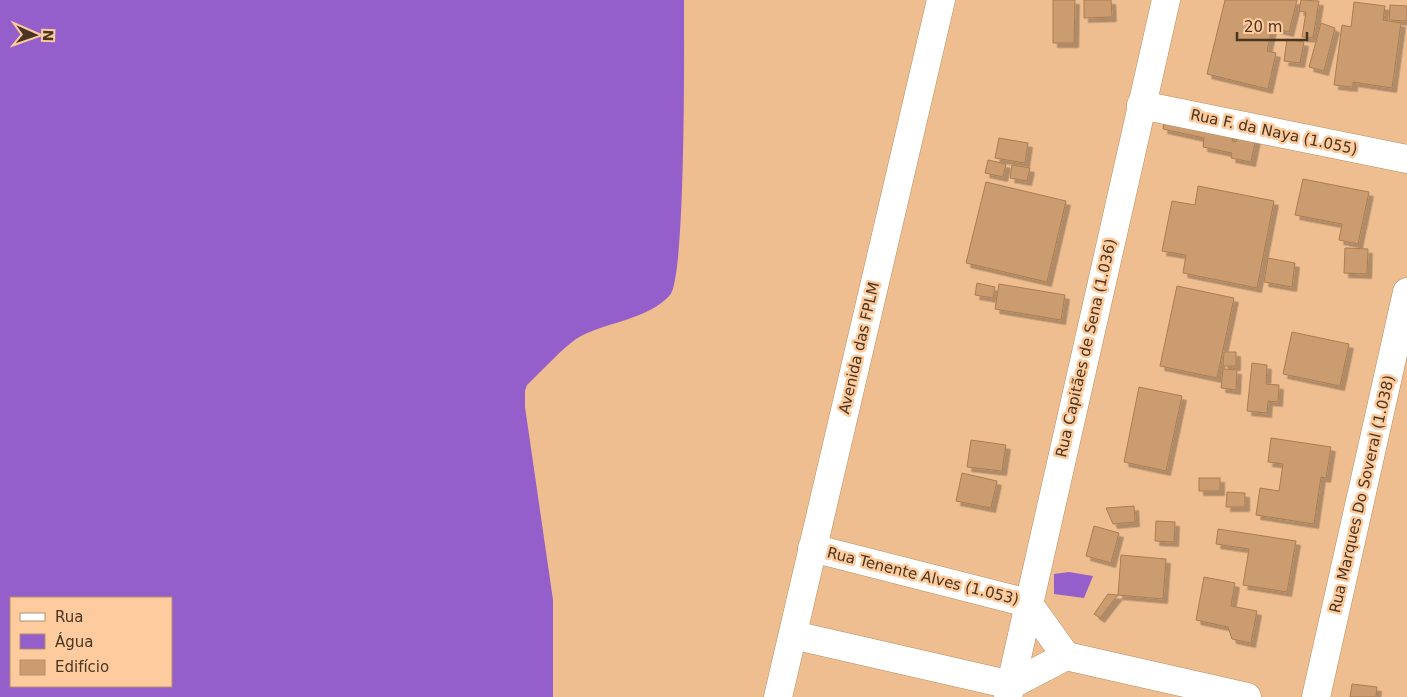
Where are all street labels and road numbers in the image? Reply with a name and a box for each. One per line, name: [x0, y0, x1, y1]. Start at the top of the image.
street label: Rua F. da Naya (1.055): [1189, 105, 1359, 159]
street label: Rua Capitães de Sena (1.036): [1052, 237, 1120, 459]
street label: Avenida das FPLM: [835, 280, 883, 416]
street label: Rua Marques Do Soveral (1.038): [1326, 373, 1398, 615]
street label: Rua Tenente Alves (1.053): [825, 543, 1021, 609]

